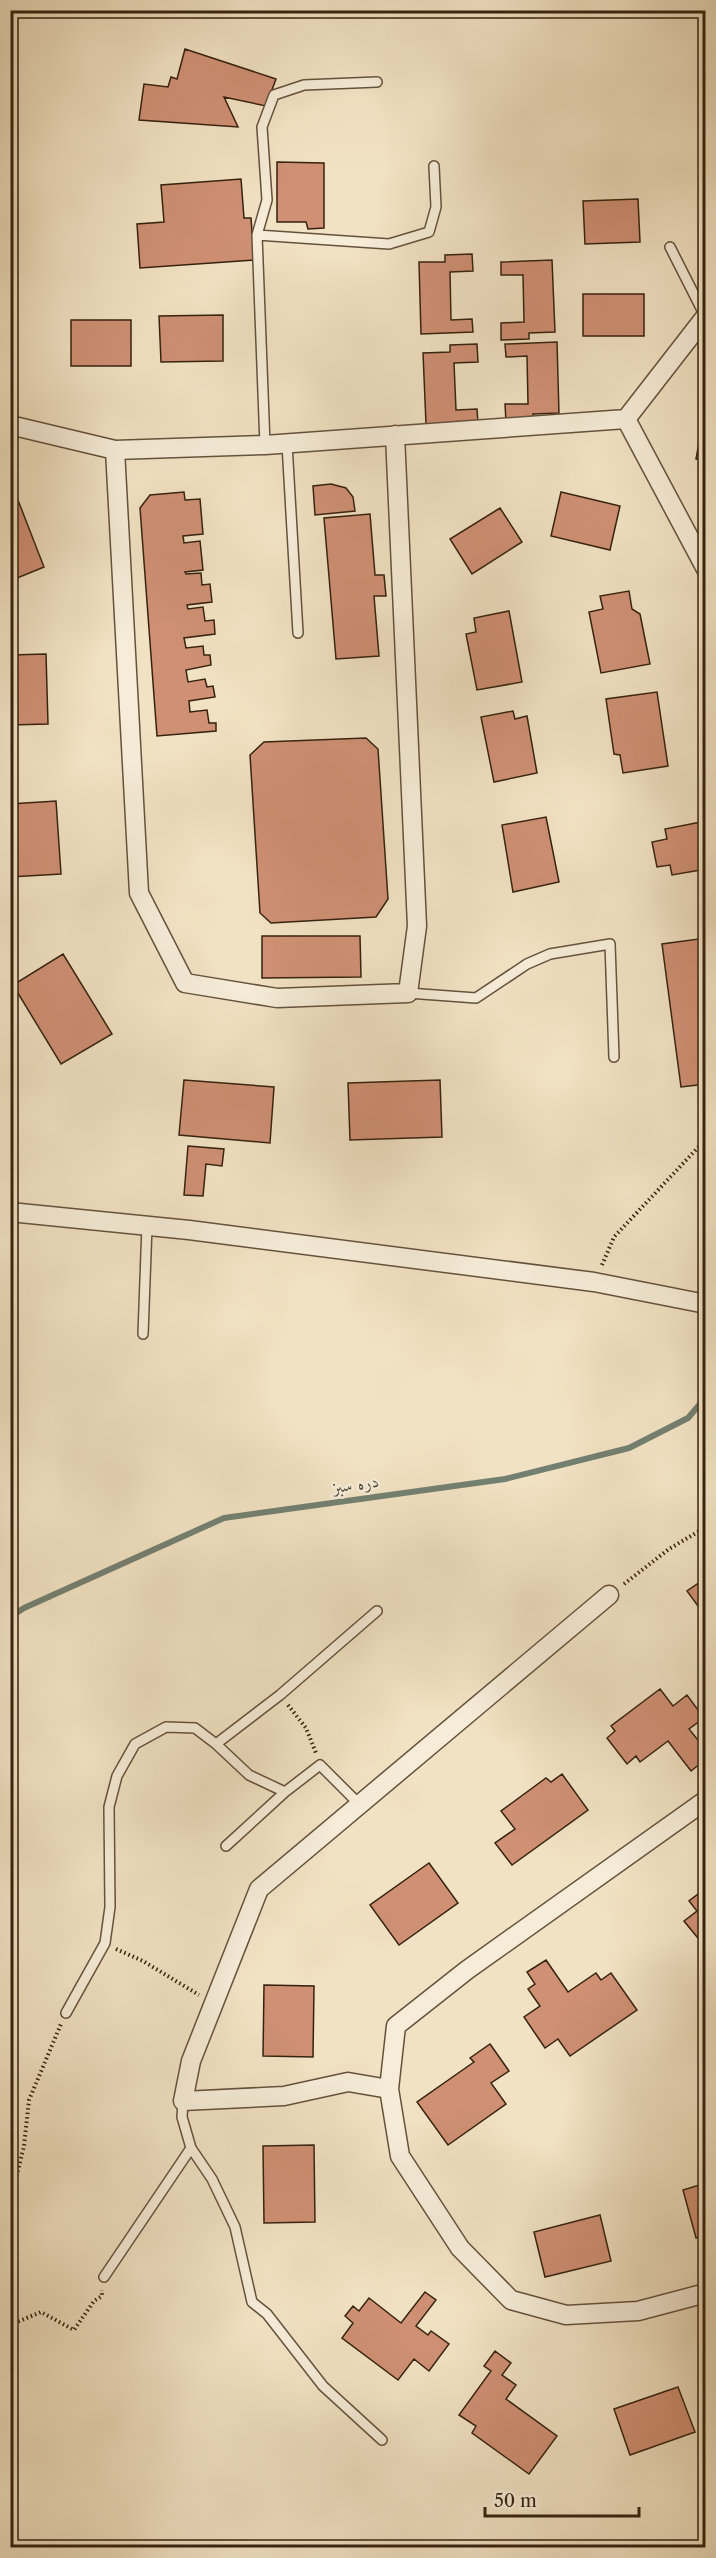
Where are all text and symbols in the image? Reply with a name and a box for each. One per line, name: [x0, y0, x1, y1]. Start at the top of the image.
water label: دره سبز: [329, 1470, 381, 1498]
scale bar: [485, 2480, 640, 2518]
text: 50 m: [494, 2490, 537, 2512]

